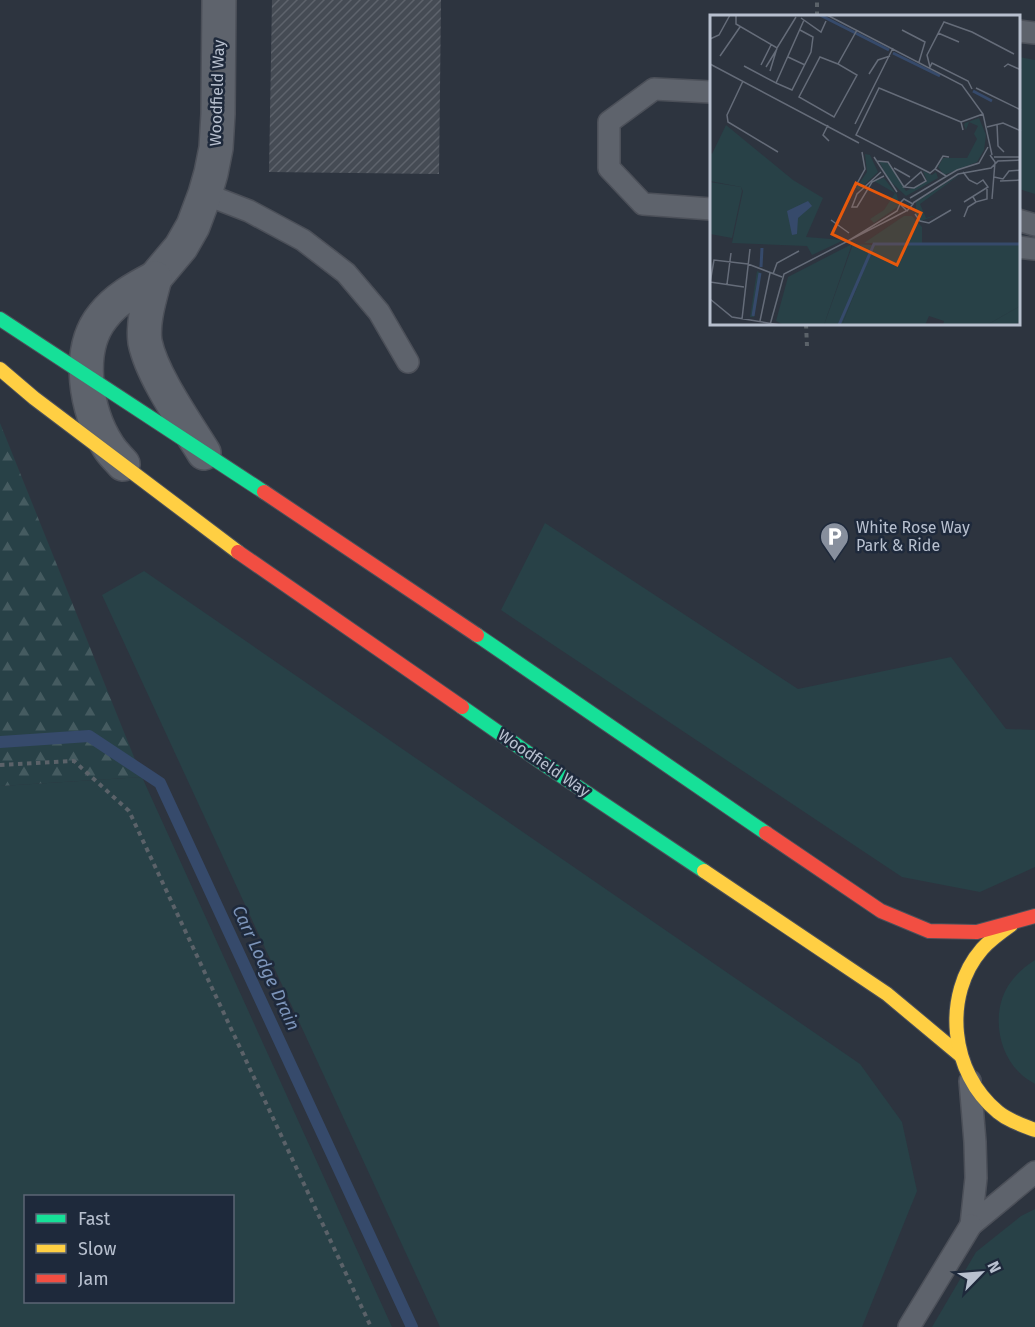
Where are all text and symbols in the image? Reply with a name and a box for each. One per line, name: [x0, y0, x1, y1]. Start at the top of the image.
inset map: [710, 15, 1020, 326]
street label: Woodfield Way: [206, 39, 228, 147]
place label: White Rose Way Park & Ride: [856, 518, 970, 555]
parking icon: White Rose Way Park & Ride: [819, 520, 851, 562]
street label: Woodfield Way: [494, 725, 594, 801]
water label: Carr Lodge Drain: [227, 902, 305, 1034]
legend: [24, 1195, 234, 1303]
text: Fast: [78, 1208, 111, 1230]
text: Slow: [78, 1238, 117, 1260]
north arrow: [951, 1243, 1011, 1303]
text: N: [983, 1258, 1005, 1276]
text: Jam: [78, 1268, 109, 1290]

